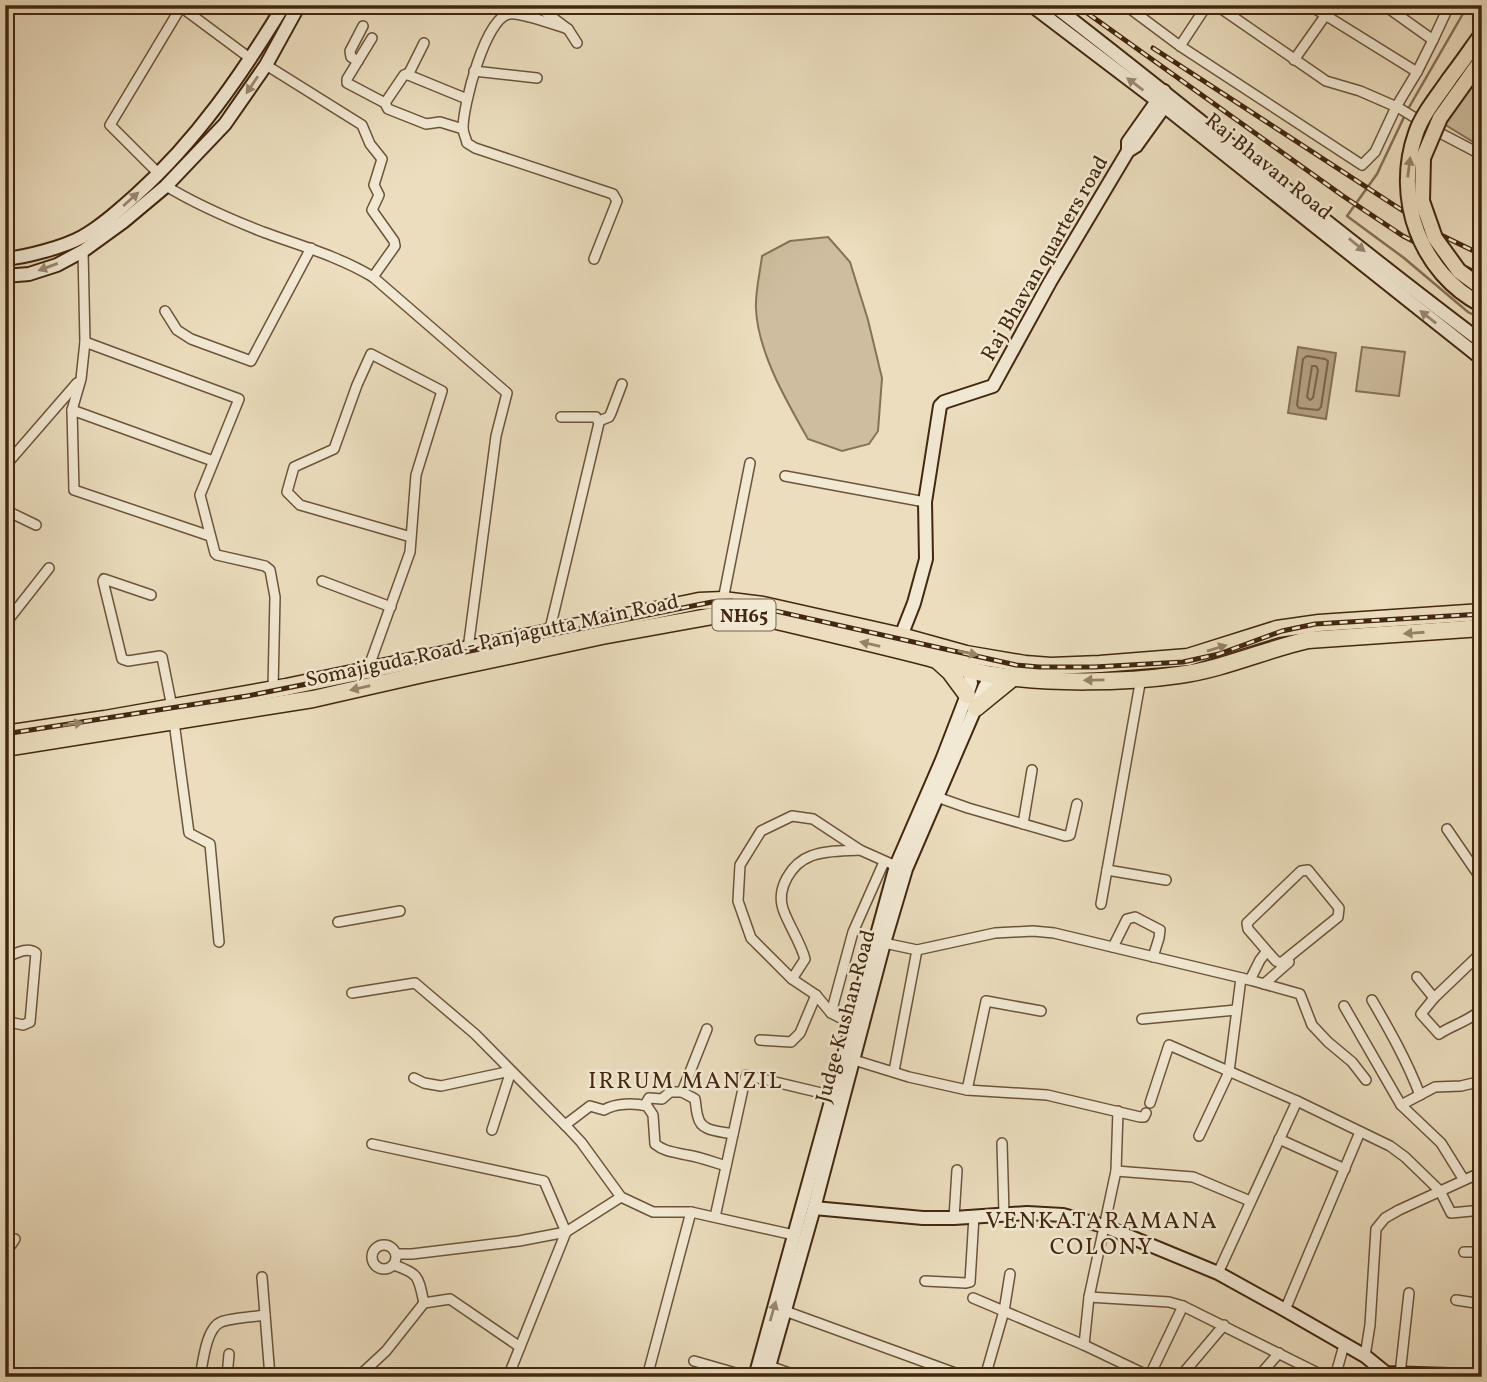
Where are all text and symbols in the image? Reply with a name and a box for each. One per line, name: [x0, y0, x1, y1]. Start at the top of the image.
one-way arrow: [245, 76, 259, 94]
one-way arrow: [1126, 78, 1144, 92]
street label: Raj Bhavan Road: [1198, 107, 1338, 228]
street label: Raj Bhavan quarters road: [975, 151, 1116, 367]
one-way arrow: [1404, 156, 1415, 178]
one-way arrow: [122, 191, 140, 207]
one-way arrow: [1347, 237, 1365, 252]
one-way arrow: [38, 262, 59, 273]
one-way arrow: [1419, 311, 1437, 325]
street label: Somajiguda Road - Panjagutta Main Road: [303, 588, 682, 695]
road number: NH65: [712, 600, 776, 630]
one-way arrow: [1402, 628, 1424, 639]
one-way arrow: [859, 638, 881, 649]
one-way arrow: [1207, 643, 1228, 653]
one-way arrow: [957, 647, 979, 658]
one-way arrow: [1082, 675, 1104, 686]
one-way arrow: [349, 683, 371, 694]
one-way arrow: [62, 718, 84, 729]
street label: Judge Kushan Road: [809, 927, 883, 1106]
district label: IRRUM MANZIL: [588, 1066, 784, 1098]
district label: VENKATARAMANA COLONY: [985, 1206, 1219, 1264]
one-way arrow: [768, 1300, 778, 1321]

